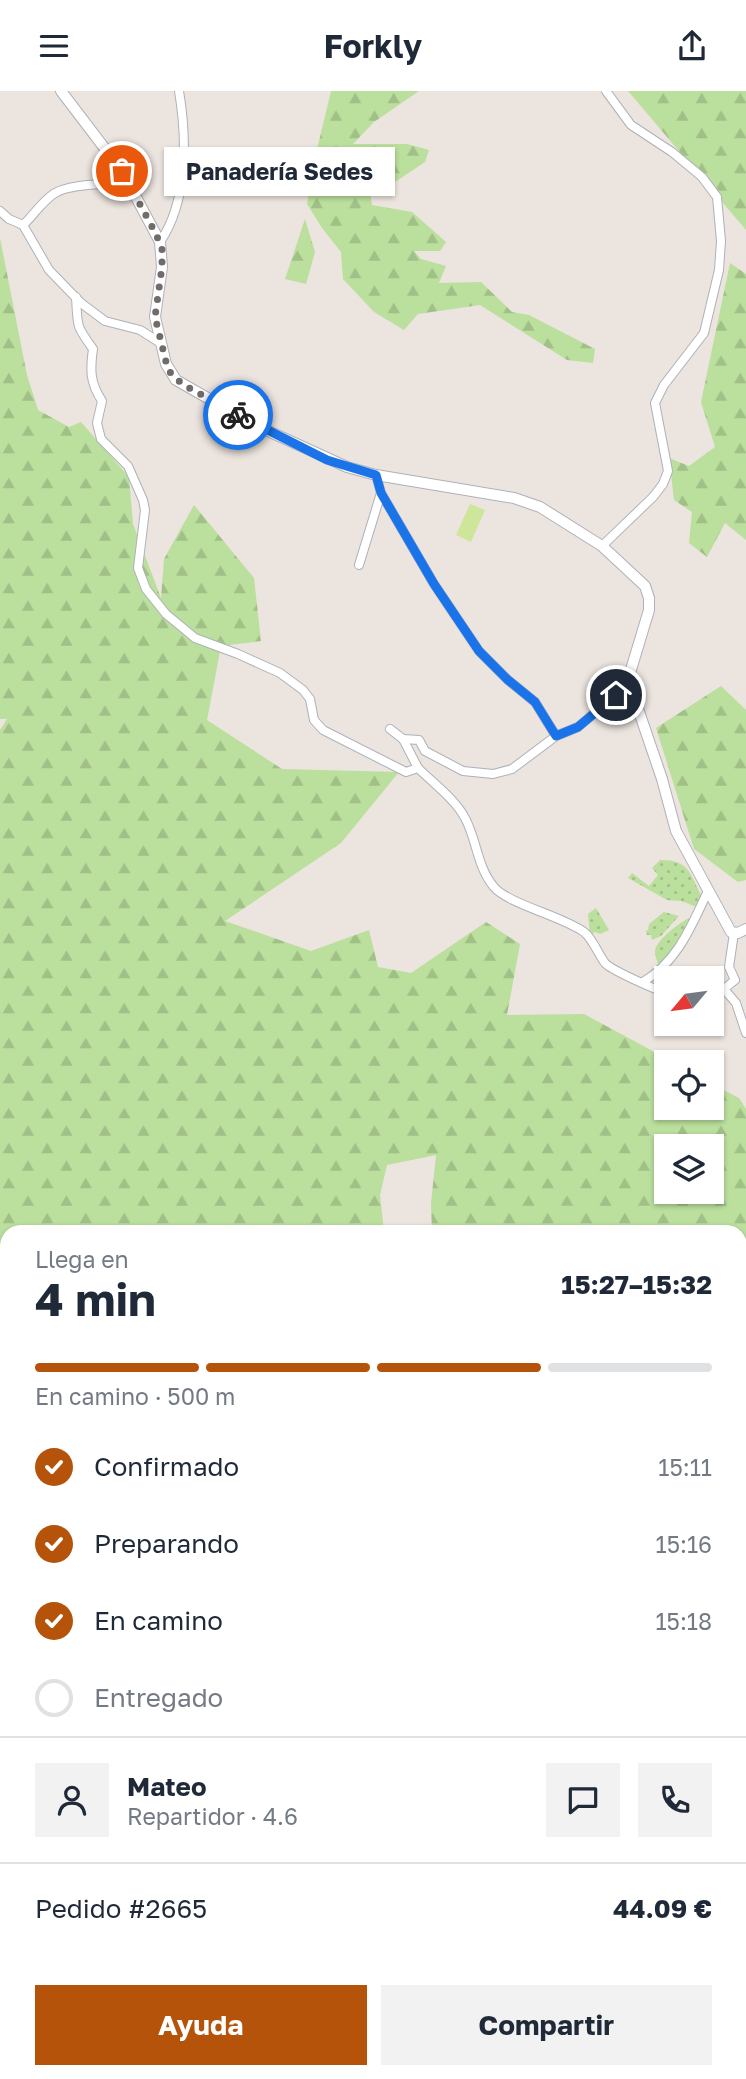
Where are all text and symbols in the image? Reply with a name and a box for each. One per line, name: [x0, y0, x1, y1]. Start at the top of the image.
icon: menu: [35, 27, 73, 65]
text: Forkly: [324, 27, 422, 65]
icon: share: [673, 27, 711, 65]
pin: [92, 141, 152, 201]
callout: Panadería Sedes: [164, 147, 395, 195]
icon: bag: [103, 152, 141, 190]
text: Panadería Sedes: [186, 157, 373, 185]
courier: [203, 380, 273, 450]
icon: bike: [219, 396, 257, 434]
pin: [586, 665, 646, 725]
icon: home: [597, 676, 635, 714]
north arrow: [654, 966, 724, 1036]
map controls: [654, 966, 724, 1204]
button: locate: [654, 1050, 724, 1120]
button: layers: [654, 1134, 724, 1204]
text: Llega en: [35, 1245, 129, 1273]
text: 15:27–15:32: [561, 1269, 712, 1300]
text: 4 min: [35, 1271, 156, 1326]
text: En camino · 500 m: [35, 1382, 235, 1410]
icon: check: [35, 1448, 73, 1486]
text: Confirmado: [94, 1451, 239, 1482]
text: 15:11: [658, 1453, 712, 1481]
icon: check: [35, 1525, 73, 1563]
text: Preparando: [94, 1528, 239, 1559]
text: 15:16: [656, 1530, 712, 1558]
icon: check: [35, 1602, 73, 1640]
text: En camino: [94, 1605, 223, 1636]
text: 15:18: [655, 1607, 712, 1635]
text: Entregado: [94, 1682, 223, 1713]
button: person: [35, 1763, 109, 1837]
button: chat: [546, 1763, 620, 1837]
button: phone: [638, 1763, 712, 1837]
text: Mateo: [127, 1771, 207, 1802]
text: Repartidor · 4.6: [127, 1802, 298, 1830]
text: Pedido #2665: [35, 1893, 207, 1924]
text: 44.09 €: [613, 1893, 712, 1924]
button: Ayuda: [35, 1985, 367, 2065]
button: Compartir: [381, 1985, 712, 2065]

